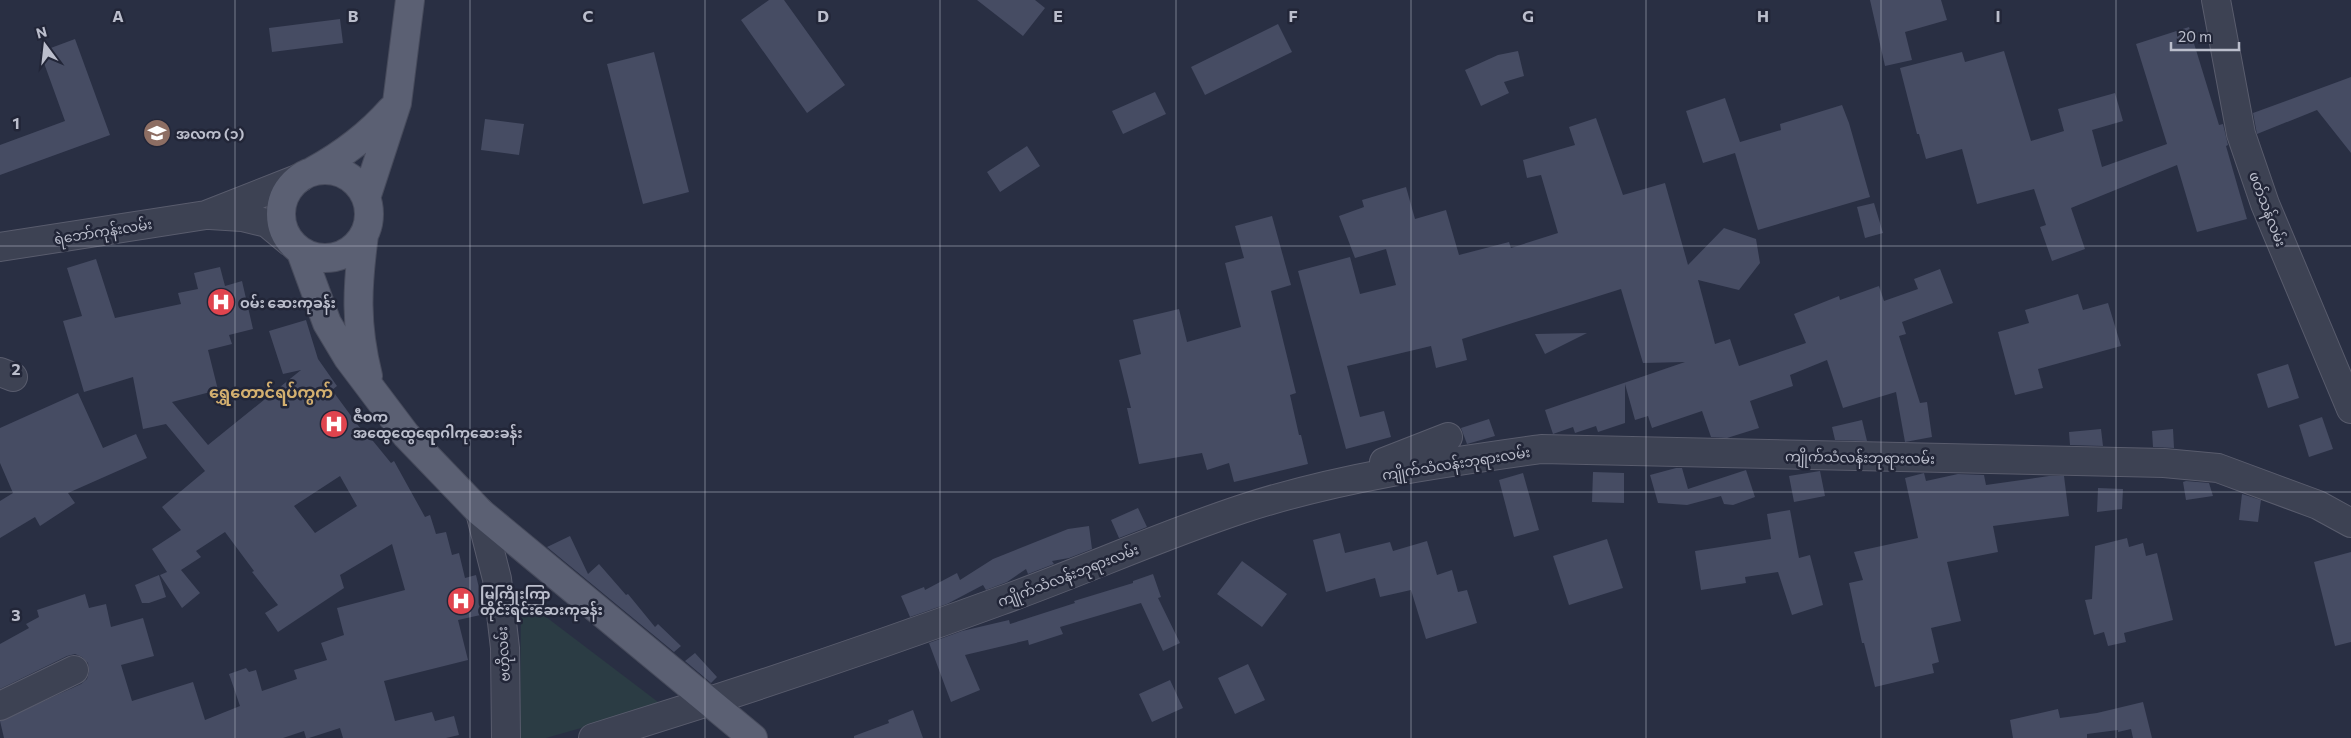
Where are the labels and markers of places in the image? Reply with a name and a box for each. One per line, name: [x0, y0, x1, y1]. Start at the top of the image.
school or university icon: အလက (၁): [142, 118, 172, 148]
place label: အလက (၁): [176, 125, 244, 142]
hospital icon: ဝမ်း ဆေးကုခန်း: [206, 287, 236, 317]
place label: ဝမ်း ဆေးကုခန်း: [240, 293, 336, 315]
place label: ဇီဝက အထွေထွေရောဂါကုဆေးခန်း: [353, 407, 523, 445]
hospital icon: ဇီဝက အထွေထွေရောဂါကုဆေးခန်း: [319, 409, 349, 439]
place label: မြကြိုးကြာ တိုင်းရင်းဆေးကုခန်း: [480, 584, 603, 622]
hospital icon: မြကြိုးကြာ တိုင်းရင်းဆေးကုခန်း: [446, 586, 476, 616]

